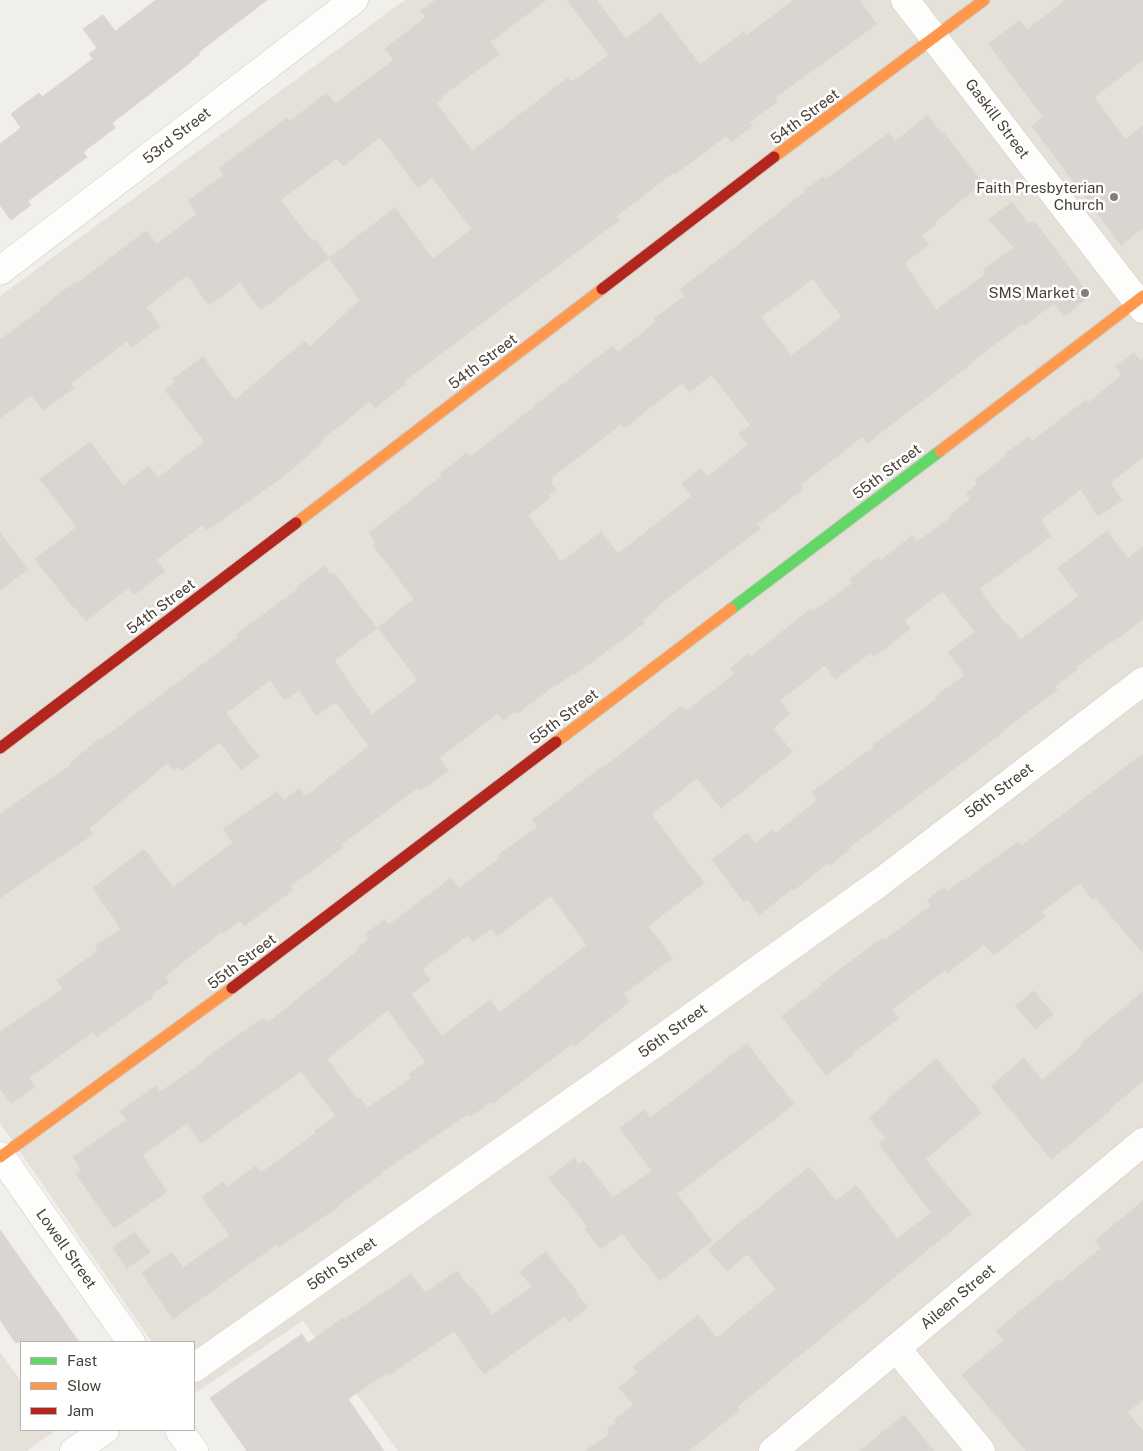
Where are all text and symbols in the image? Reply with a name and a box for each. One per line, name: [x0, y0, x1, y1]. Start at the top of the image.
street label: Gaskill Street: [961, 76, 1033, 162]
street label: 54th Street: [767, 85, 843, 149]
street label: 53rd Street: [139, 104, 215, 168]
place label: Faith Presbyterian Church: [976, 179, 1104, 214]
marker: Faith Presbyterian Church: [1108, 191, 1120, 203]
place label: SMS Market: [989, 284, 1075, 302]
marker: SMS Market: [1079, 287, 1091, 299]
street label: 54th Street: [445, 330, 521, 394]
street label: 55th Street: [849, 440, 925, 504]
street label: 54th Street: [123, 575, 199, 639]
street label: 55th Street: [526, 685, 602, 749]
street label: 56th Street: [961, 759, 1037, 823]
street label: 55th Street: [204, 930, 280, 994]
street label: 56th Street: [635, 1000, 711, 1062]
street label: Lowell Street: [32, 1206, 100, 1292]
street label: 56th Street: [304, 1233, 380, 1295]
street label: Aileen Street: [917, 1261, 999, 1333]
legend: [20, 1341, 195, 1431]
text: Fast: [67, 1352, 97, 1369]
text: Slow: [67, 1377, 101, 1394]
text: Jam: [67, 1402, 94, 1419]

